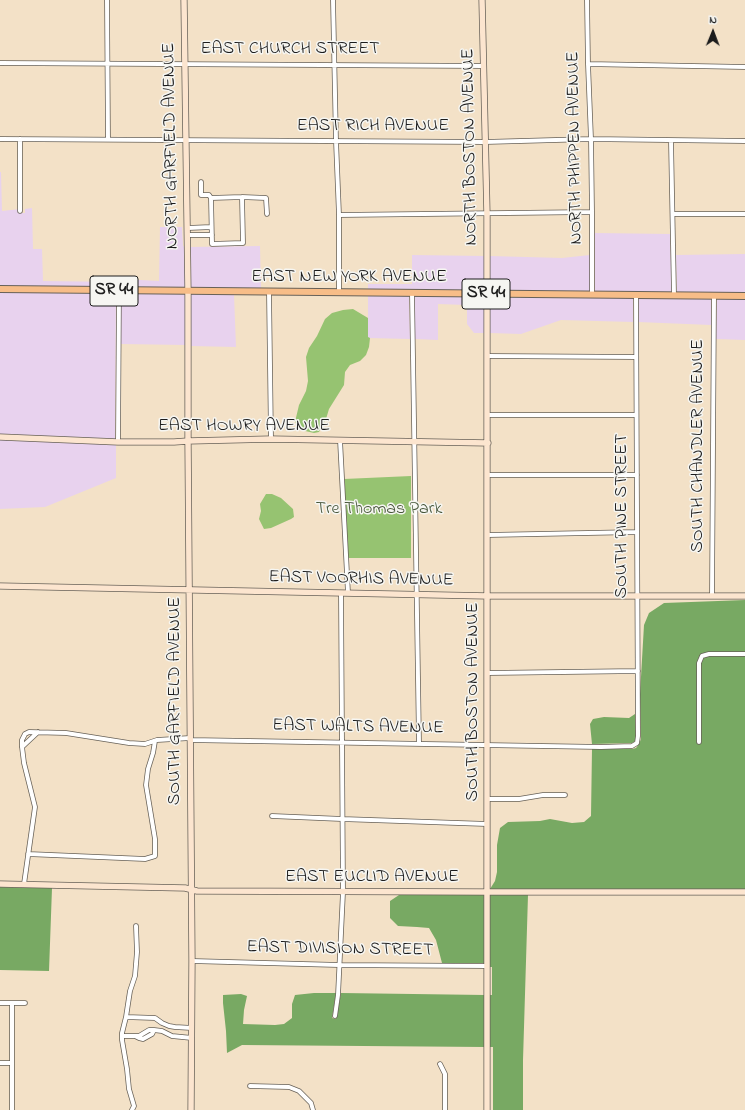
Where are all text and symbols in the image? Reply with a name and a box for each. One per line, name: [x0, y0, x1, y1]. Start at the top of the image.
north arrow: [693, 12, 733, 52]
text: N: [709, 12, 717, 28]
street label: EAST CHURCH STREET: [200, 39, 380, 61]
street label: NORTH GARFIELD AVENUE: [159, 43, 185, 249]
street label: NORTH BOSTON AVENUE: [458, 48, 484, 246]
street label: NORTH PHIPPEN AVENUE: [564, 51, 588, 245]
street label: EAST RICH AVENUE: [297, 116, 449, 138]
street label: EAST NEW YORK AVENUE: [251, 267, 447, 289]
road number: SR 44: [90, 276, 138, 306]
road number: SR 44: [462, 279, 510, 309]
street label: SOUTH CHANDLER AVENUE: [688, 339, 710, 553]
street label: EAST HOWRY AVENUE: [158, 416, 330, 438]
street label: SOUTH PINE STREET: [612, 433, 634, 599]
park label: Tre Thomas Park: [316, 499, 442, 521]
street label: EAST VOORHIS AVENUE: [268, 568, 454, 592]
street label: SOUTH GARFIELD AVENUE: [165, 597, 187, 805]
street label: SOUTH BOSTON AVENUE: [463, 602, 485, 802]
street label: EAST WALTS AVENUE: [272, 716, 444, 740]
street label: EAST EUCLID AVENUE: [285, 867, 459, 889]
street label: EAST DIVISION STREET: [246, 938, 434, 962]

